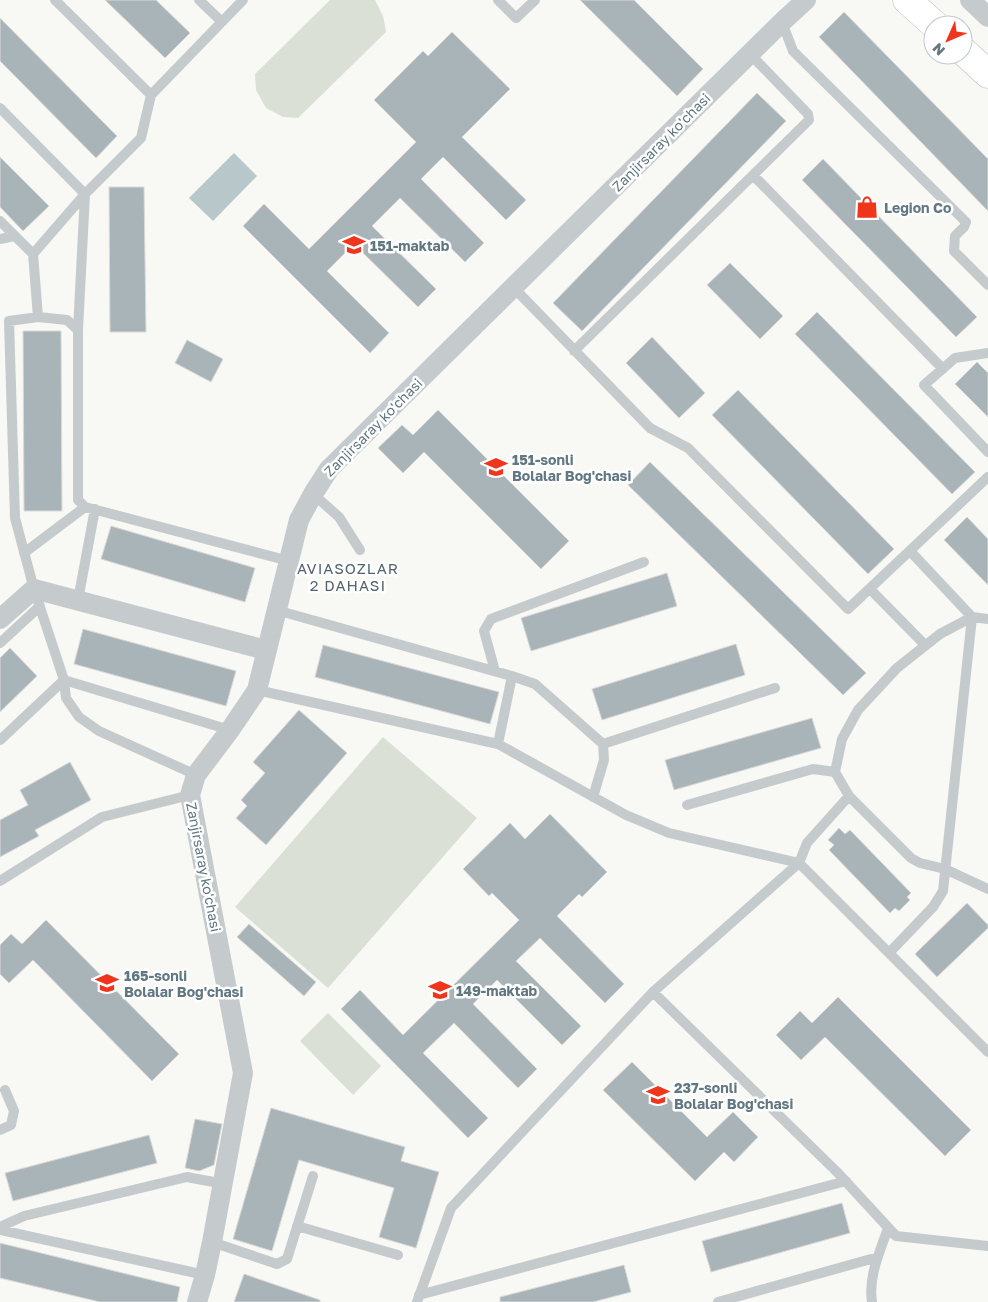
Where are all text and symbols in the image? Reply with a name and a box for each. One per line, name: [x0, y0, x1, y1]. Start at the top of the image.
north arrow: [923, 15, 973, 65]
text: N: [929, 40, 948, 59]
street label: Zanjirsaray ko'chasi: [608, 89, 714, 195]
shop icon: Legion Co: [854, 194, 880, 220]
place label: Legion Co: [884, 199, 951, 216]
school or university icon: 151-maktab: [341, 232, 367, 258]
place label: 151-maktab: [370, 237, 450, 254]
street label: Zanjirsaray ko'chasi: [320, 374, 426, 480]
place label: 151-sonli Bolalar Bog'chasi: [512, 451, 631, 484]
school or university icon: 151-sonli Bolalar Bog'chasi: [483, 454, 509, 480]
district label: AVIASOZLAR 2 DAHASI: [297, 559, 399, 594]
street label: Zanjirsaray ko'chasi: [183, 801, 225, 933]
place label: 165-sonli Bolalar Bog'chasi: [124, 967, 243, 1000]
school or university icon: 165-sonli Bolalar Bog'chasi: [94, 970, 120, 996]
school or university icon: 149-maktab: [427, 977, 453, 1003]
place label: 149-maktab: [456, 982, 538, 999]
place label: 237-sonli Bolalar Bog'chasi: [674, 1079, 793, 1112]
school or university icon: 237-sonli Bolalar Bog'chasi: [645, 1082, 671, 1108]

